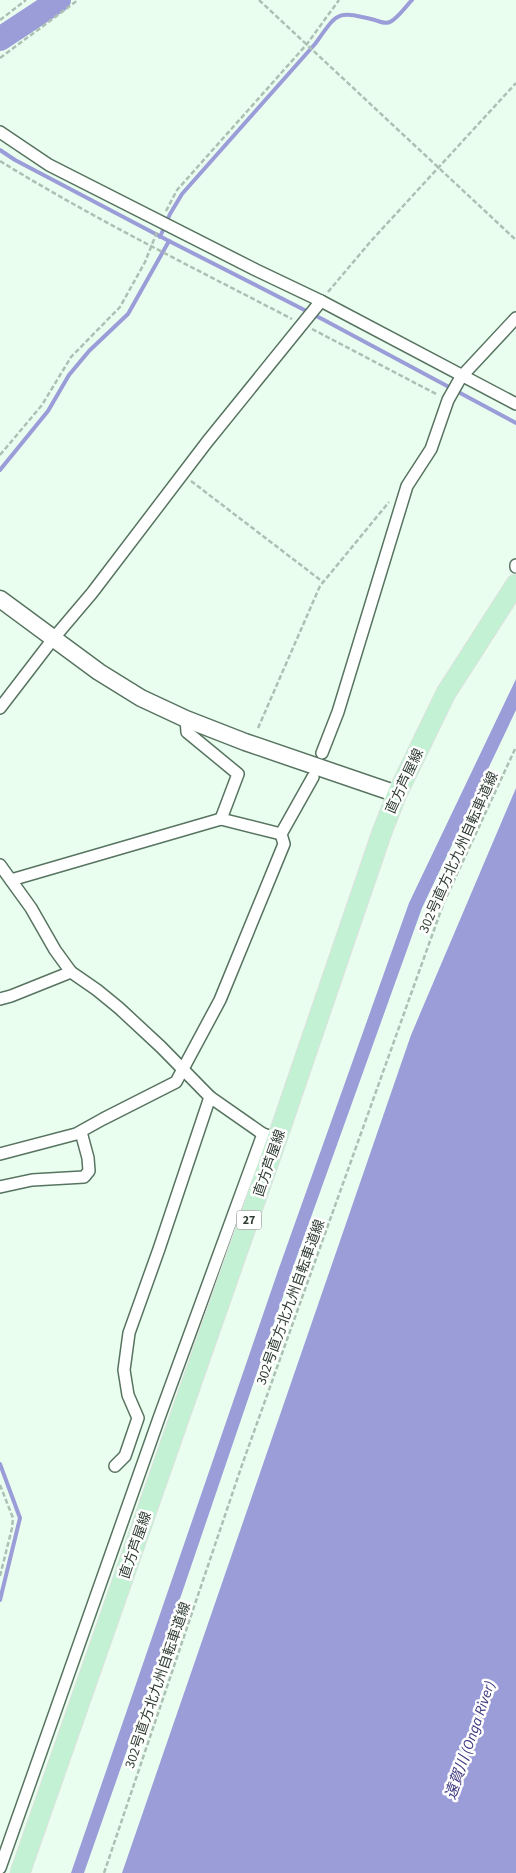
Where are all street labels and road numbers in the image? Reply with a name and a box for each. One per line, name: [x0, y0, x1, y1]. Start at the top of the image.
street label: 直方芦屋線: [381, 745, 429, 817]
street label: 302号直方北九州自転車道線: [414, 768, 504, 936]
street label: 直方芦屋線: [249, 1127, 291, 1200]
road number: 27: [236, 1210, 262, 1230]
street label: 302号直方北九州自転車道線: [252, 1217, 330, 1388]
street label: 直方芦屋線: [115, 1509, 157, 1582]
street label: 302号直方北九州自転車道線: [120, 1599, 196, 1771]

